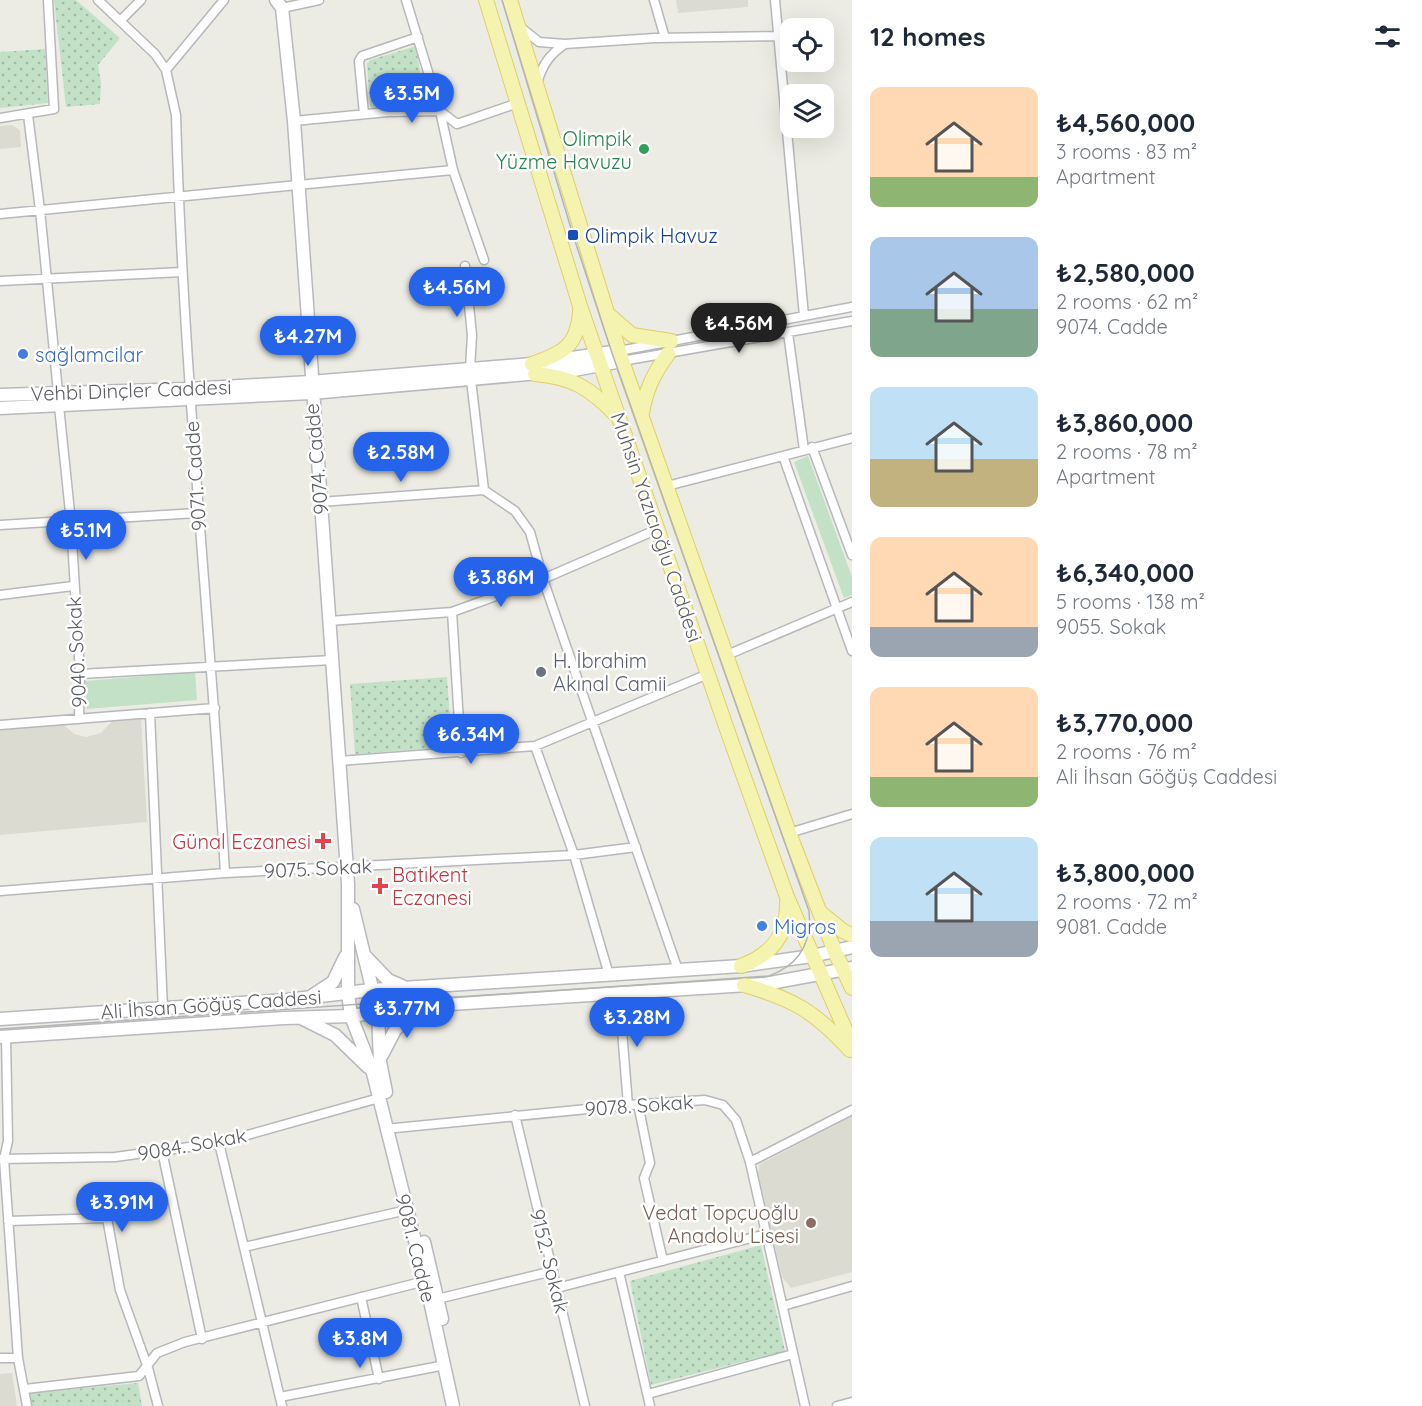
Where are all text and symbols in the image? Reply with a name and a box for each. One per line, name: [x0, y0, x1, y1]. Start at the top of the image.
map controls: [780, 18, 834, 138]
button: locate: [780, 18, 834, 72]
text: 12 homes: [870, 20, 986, 53]
icon: filters: [1371, 20, 1404, 53]
pin: ₺3.5M: [370, 73, 454, 124]
text: ₺3.5M: [384, 80, 440, 105]
button: layers: [780, 84, 834, 138]
text: ₺4,560,000: [1056, 106, 1195, 139]
icon: home: [918, 111, 990, 183]
place label: Olimpik Yüzme Havuzu: [496, 126, 632, 174]
text: 3 rooms · 83 m²: [1056, 139, 1197, 164]
marker: Olimpik Yüzme Havuzu: [637, 142, 651, 156]
text: Apartment: [1056, 164, 1156, 189]
place label: Olimpik Havuz: [585, 223, 718, 248]
marker: Olimpik Havuz: [566, 228, 580, 242]
text: ₺2,580,000: [1056, 256, 1195, 289]
icon: home: [918, 261, 990, 333]
pin: ₺4.56M: [408, 267, 506, 318]
text: ₺4.56M: [423, 274, 491, 299]
text: 2 rooms · 62 m²: [1056, 289, 1198, 314]
pin: ₺4.56M: [690, 303, 788, 354]
text: ₺4.56M: [705, 310, 773, 335]
text: 9074. Cadde: [1056, 314, 1168, 339]
pin: ₺4.27M: [259, 316, 357, 367]
text: ₺4.27M: [274, 323, 342, 348]
place label: sağlamcilar: [35, 342, 143, 367]
marker: sağlamcilar: [16, 347, 30, 361]
street label: Vehbi Dinçler Caddesi: [30, 374, 232, 406]
street label: 9074. Cadde: [299, 402, 333, 516]
text: ₺3,860,000: [1056, 406, 1193, 439]
street label: Muhsin Yazıcıoğlu Caddesi: [606, 409, 708, 645]
icon: home: [918, 411, 990, 483]
street label: 9071. Cadde: [179, 420, 211, 532]
pin: ₺2.58M: [352, 432, 450, 483]
text: ₺2.58M: [367, 439, 435, 464]
text: 2 rooms · 78 m²: [1056, 439, 1198, 464]
text: Apartment: [1056, 464, 1156, 489]
pin: ₺5.1M: [44, 510, 128, 561]
text: ₺5.1M: [60, 517, 112, 542]
text: ₺6,340,000: [1056, 556, 1194, 589]
pin: ₺3.86M: [452, 557, 550, 608]
icon: home: [918, 561, 990, 633]
text: ₺3.86M: [468, 564, 534, 589]
text: 5 rooms · 138 m²: [1056, 589, 1205, 614]
street label: 9040. Sokak: [61, 596, 91, 708]
text: 9055. Sokak: [1056, 614, 1166, 639]
place label: H. İbrahim Akınal Camii: [553, 648, 667, 696]
marker: H. İbrahim Akınal Camii: [534, 665, 548, 679]
text: ₺3,770,000: [1056, 706, 1193, 739]
icon: home: [918, 711, 990, 783]
pin: ₺6.34M: [422, 714, 520, 765]
text: ₺6.34M: [437, 721, 505, 746]
text: 2 rooms · 76 m²: [1056, 739, 1197, 764]
text: Ali İhsan Göğüş Caddesi: [1056, 764, 1277, 789]
place label: Günal Eczanesi: [172, 829, 311, 854]
marker: Günal Eczanesi: [316, 834, 330, 848]
street label: 9075. Sokak: [263, 853, 373, 883]
text: ₺3,800,000: [1056, 856, 1195, 889]
icon: home: [918, 861, 990, 933]
place label: Batıkent Eczanesi: [392, 862, 472, 910]
marker: Batıkent Eczanesi: [373, 879, 387, 893]
text: 2 rooms · 72 m²: [1056, 889, 1198, 914]
place label: Migros: [774, 914, 836, 939]
text: 9081. Cadde: [1056, 914, 1167, 939]
marker: Migros: [755, 919, 769, 933]
street label: Ali İhsan Göğüş Caddesi: [100, 984, 322, 1024]
pin: ₺3.77M: [358, 988, 456, 1039]
text: ₺3.77M: [374, 995, 440, 1020]
pin: ₺3.28M: [588, 997, 686, 1048]
text: ₺3.28M: [603, 1004, 671, 1029]
street label: 9078. Sokak: [584, 1089, 694, 1121]
street label: 9084. Sokak: [136, 1122, 248, 1166]
pin: ₺3.91M: [73, 1182, 171, 1233]
text: ₺3.91M: [90, 1189, 154, 1214]
street label: 9081. Cadde: [390, 1191, 442, 1305]
place label: Vedat Topçuoğlu Anadolu Lisesi: [642, 1200, 799, 1248]
street label: 9152. Sokak: [525, 1206, 575, 1316]
marker: Vedat Topçuoğlu Anadolu Lisesi: [804, 1216, 818, 1230]
pin: ₺3.8M: [318, 1318, 402, 1369]
text: ₺3.8M: [332, 1325, 388, 1350]

